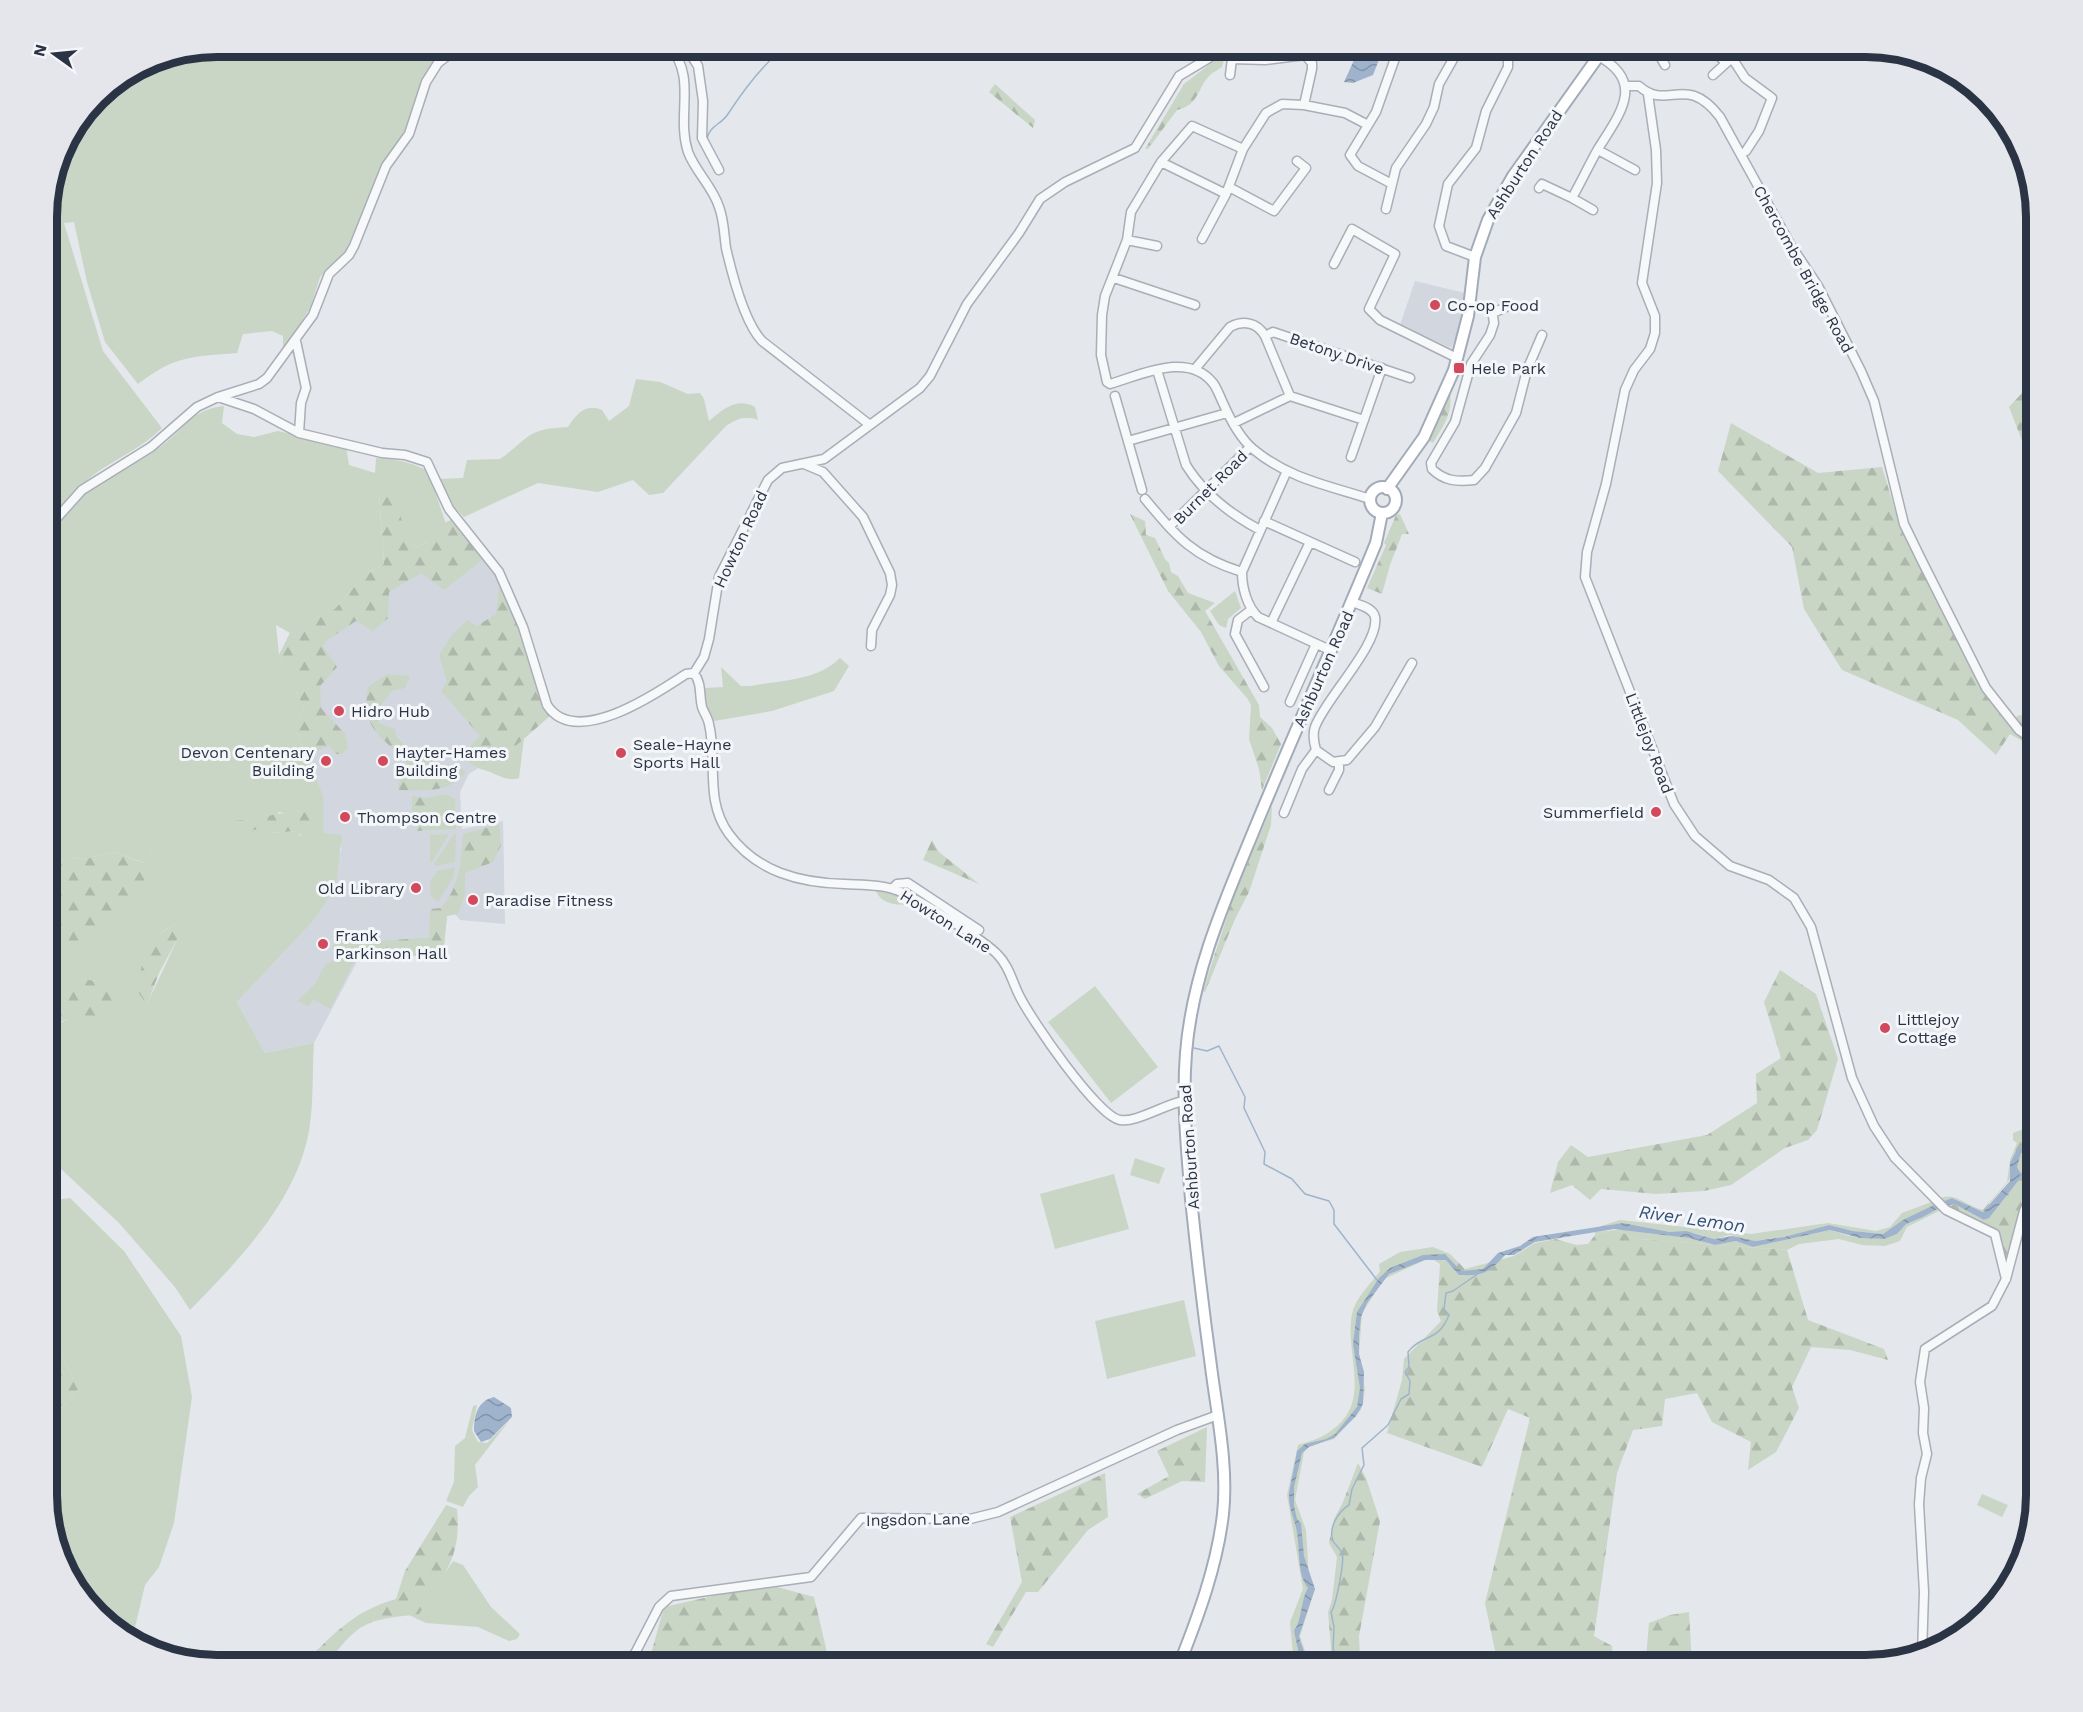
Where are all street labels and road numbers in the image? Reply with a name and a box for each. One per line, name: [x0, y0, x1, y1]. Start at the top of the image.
street label: Ashburton Road: [1482, 106, 1567, 222]
street label: Chercombe Bridge Road: [1750, 182, 1858, 356]
street label: Betony Drive: [1287, 328, 1387, 378]
street label: Burnet Road: [1169, 446, 1251, 528]
street label: Howton Road: [710, 488, 771, 591]
street label: Ashburton Road: [1289, 608, 1358, 730]
street label: Littlejoy Road: [1622, 690, 1677, 796]
street label: Howton Lane: [897, 886, 995, 957]
street label: Ashburton Road: [1176, 1084, 1203, 1210]
street label: Ingsdon Lane: [866, 1509, 970, 1530]

